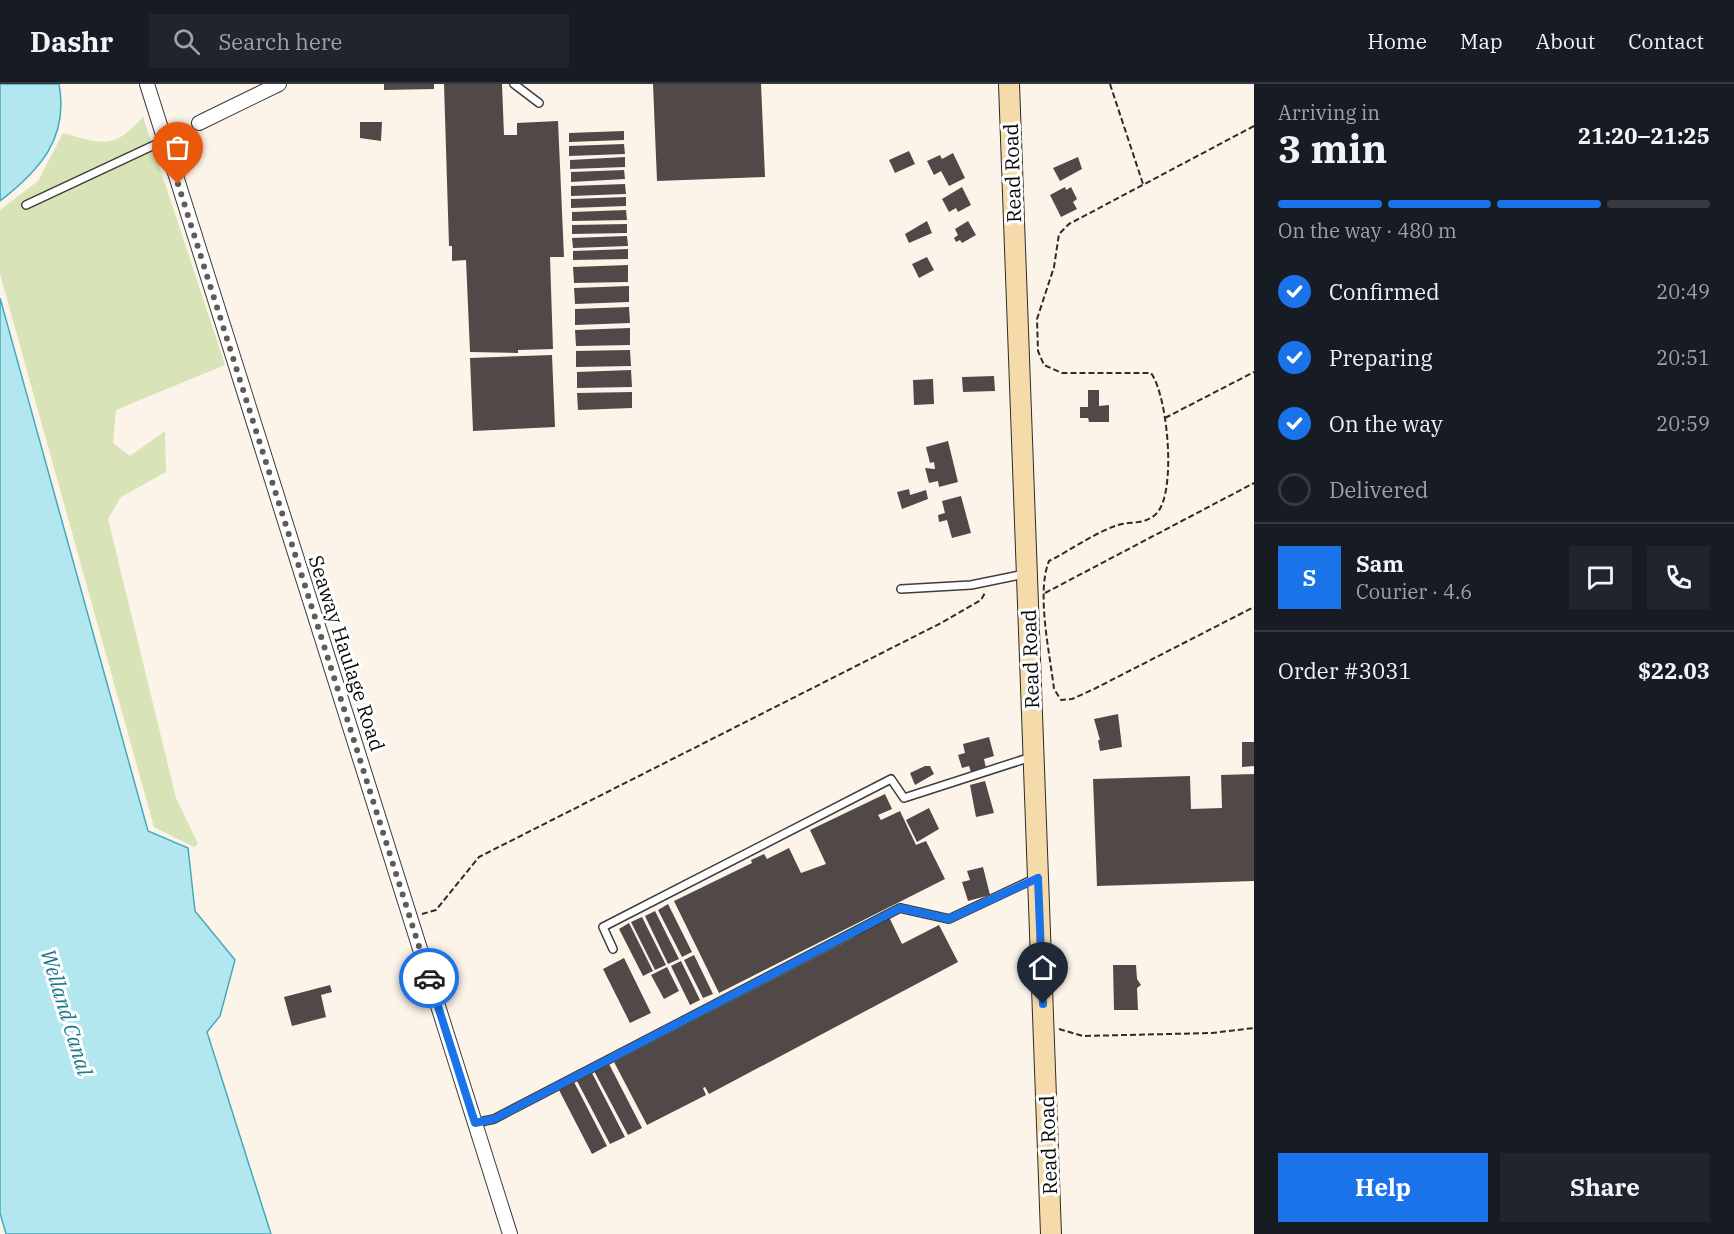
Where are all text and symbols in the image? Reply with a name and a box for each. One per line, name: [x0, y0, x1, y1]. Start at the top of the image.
search box: [149, 14, 569, 68]
text: Dashr: [30, 23, 113, 60]
icon: search: [170, 25, 203, 58]
text: Search here: [218, 27, 342, 56]
text: Home: [1367, 27, 1427, 55]
text: Map: [1460, 27, 1503, 55]
text: About: [1536, 27, 1595, 55]
text: Contact: [1628, 27, 1704, 55]
text: Arriving in: [1278, 99, 1380, 126]
text: 21:20–21:25: [1578, 121, 1710, 150]
pin: [152, 122, 203, 184]
street label: Read Road: [997, 123, 1027, 223]
text: 3 min: [1278, 123, 1387, 174]
icon: bag: [161, 131, 194, 164]
text: On the way · 480 m: [1278, 217, 1457, 244]
icon: check: [1278, 275, 1311, 308]
text: Confirmed: [1329, 277, 1440, 306]
text: 20:49: [1656, 278, 1710, 305]
icon: check: [1278, 341, 1311, 374]
text: Preparing: [1329, 343, 1433, 372]
text: 20:51: [1656, 344, 1710, 371]
icon: check: [1278, 407, 1311, 440]
text: On the way: [1329, 409, 1443, 438]
text: 20:59: [1656, 410, 1710, 437]
text: Delivered: [1329, 475, 1428, 504]
button: chat: [1569, 546, 1632, 609]
button: phone: [1647, 546, 1710, 609]
text: Sam: [1356, 549, 1404, 578]
street label: Seaway Haulage Road: [303, 552, 391, 754]
text: S: [1303, 563, 1316, 592]
text: Courier · 4.6: [1356, 578, 1472, 605]
street label: Read Road: [1015, 609, 1045, 709]
text: Order #3031: [1278, 656, 1412, 685]
text: $22.03: [1638, 656, 1710, 685]
pin: [1017, 942, 1068, 1004]
water label: Welland Canal: [34, 945, 100, 1080]
courier: [399, 948, 459, 1008]
icon: home: [1026, 951, 1059, 984]
icon: car: [413, 962, 446, 995]
street label: Read Road: [1033, 1095, 1063, 1195]
button: Help: [1278, 1153, 1488, 1222]
button: Share: [1500, 1153, 1710, 1222]

